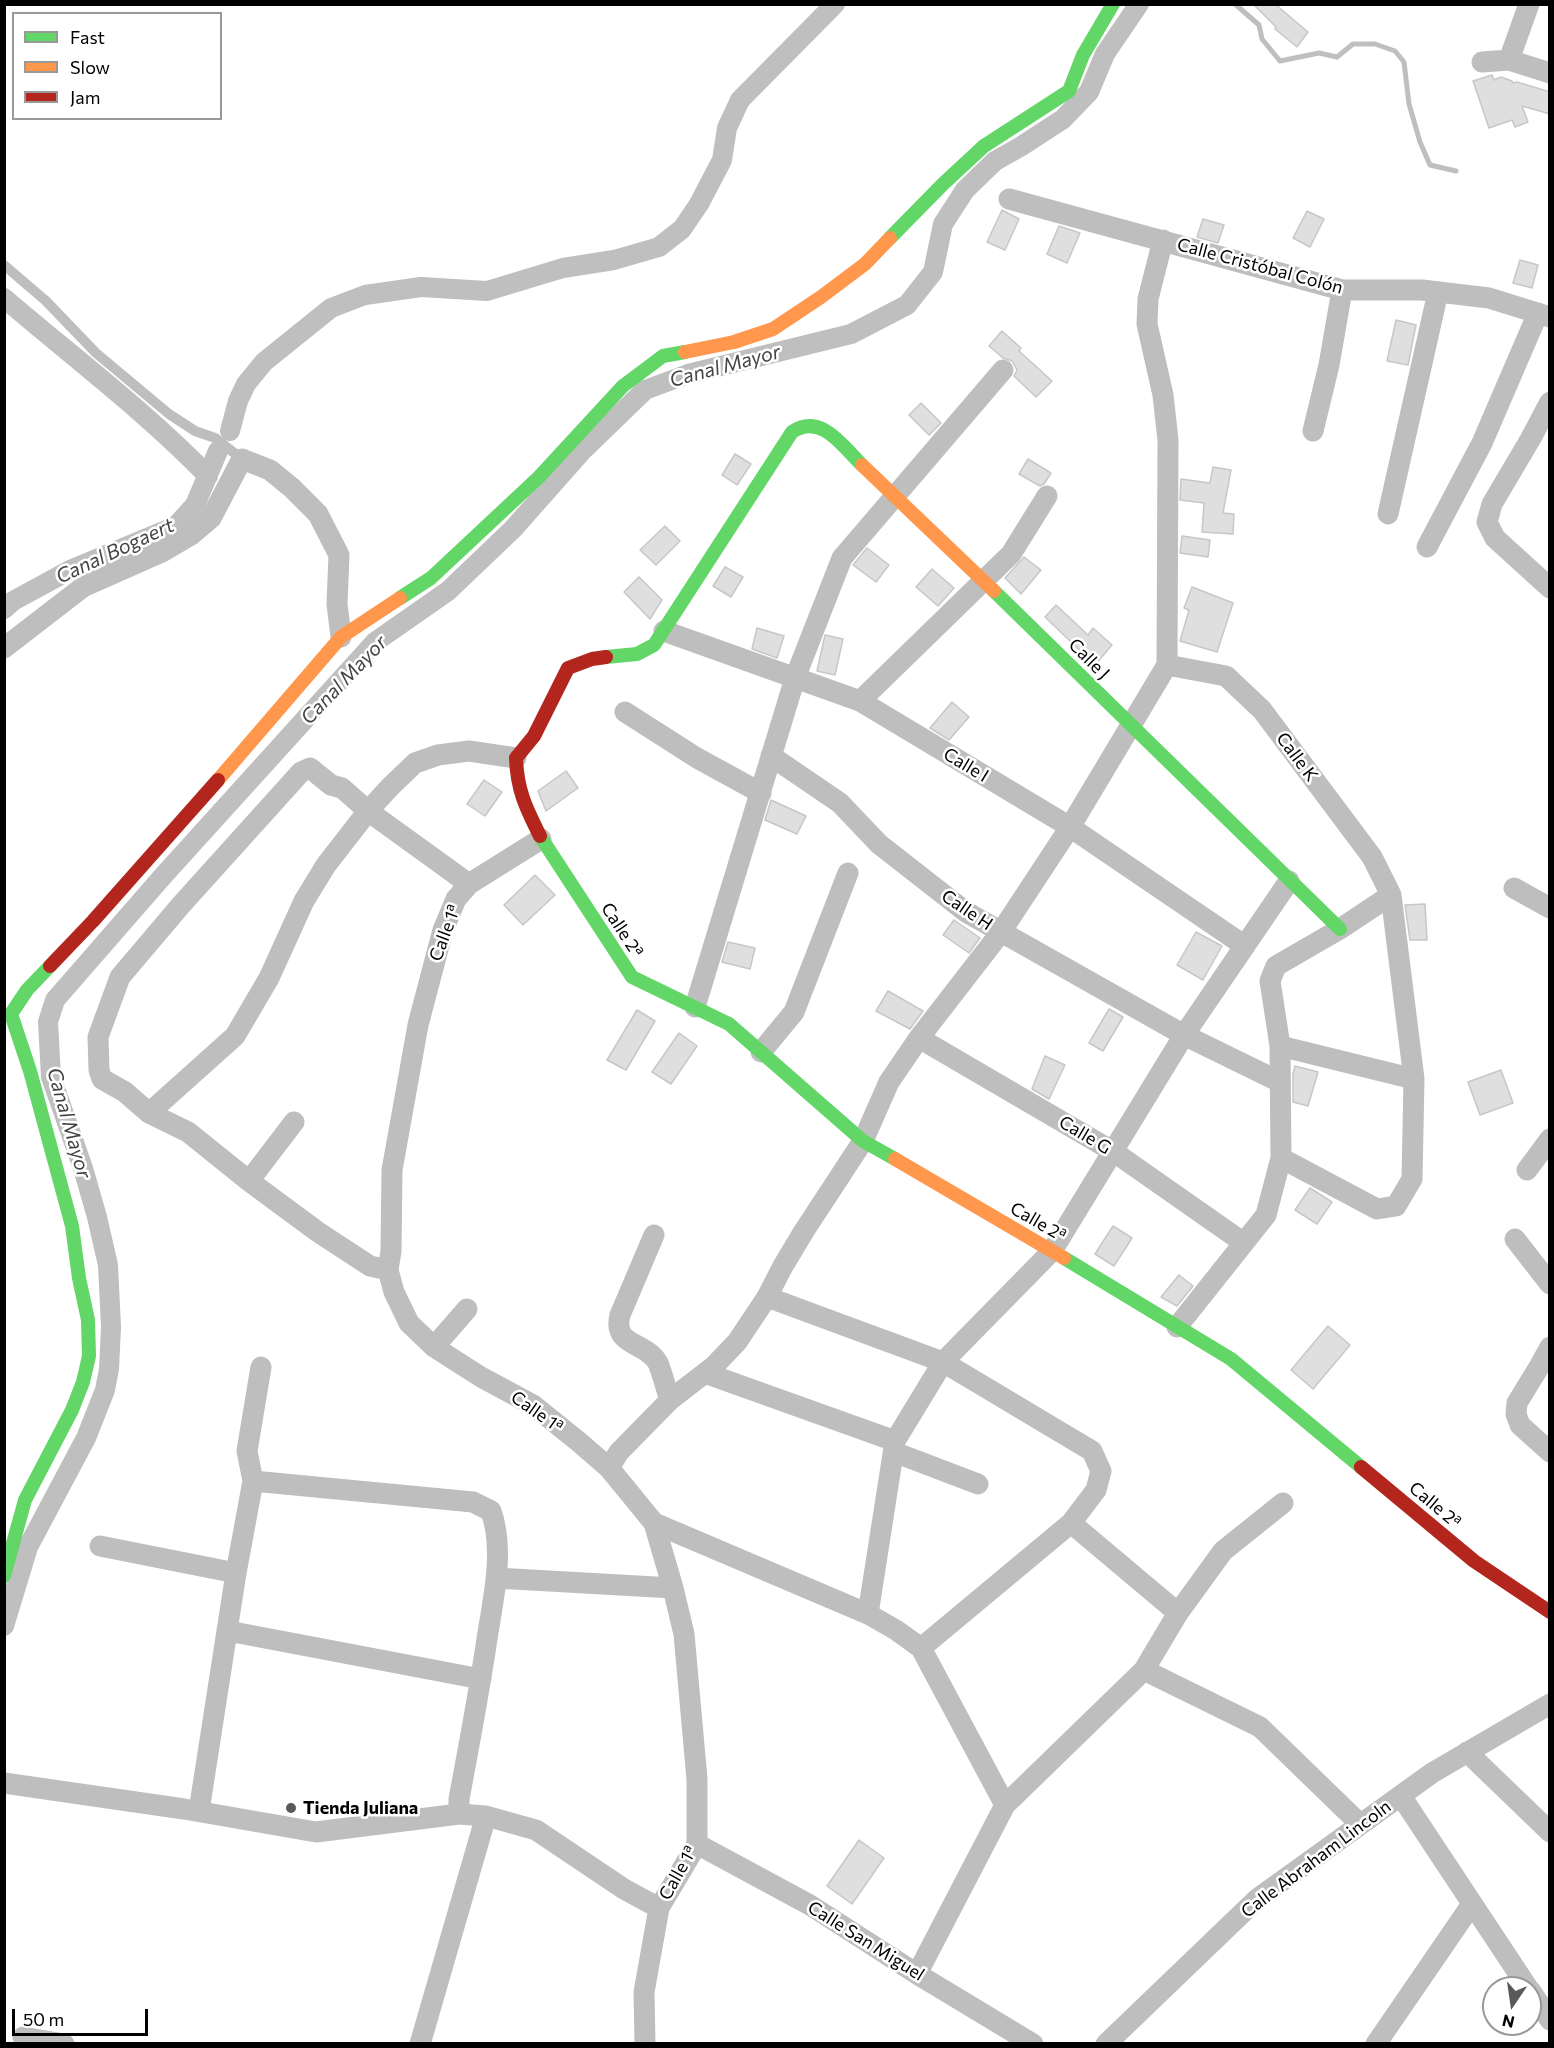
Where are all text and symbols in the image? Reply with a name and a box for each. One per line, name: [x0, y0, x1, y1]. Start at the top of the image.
legend: [12, 12, 222, 120]
text: Fast: [70, 26, 105, 48]
text: Slow: [70, 56, 110, 78]
text: Jam: [70, 86, 100, 108]
street label: Calle Cristóbal Colón: [1175, 233, 1345, 299]
water label: Canal Mayor: [667, 340, 783, 392]
water label: Canal Bogaert: [52, 513, 178, 589]
water label: Canal Mayor: [296, 631, 392, 729]
street label: Calle J: [1064, 634, 1114, 684]
street label: Calle K: [1272, 728, 1322, 786]
street label: Calle I: [939, 743, 993, 787]
street label: Calle H: [937, 885, 997, 935]
street label: Calle 2ª: [596, 899, 648, 961]
street label: Calle 1ª: [425, 902, 465, 964]
water label: Canal Mayor: [42, 1065, 96, 1181]
street label: Calle G: [1055, 1111, 1115, 1159]
street label: Calle 2ª: [1006, 1197, 1070, 1247]
street label: Calle 1ª: [507, 1386, 567, 1438]
street label: Calle 2ª: [1405, 1477, 1465, 1533]
street label: Calle Abraham Lincoln: [1237, 1796, 1395, 1922]
place label: Tienda Juliana: [303, 1797, 418, 1819]
marker: Tienda Juliana: [284, 1801, 298, 1815]
street label: Calle 1ª: [654, 1842, 702, 1904]
street label: Calle San Miguel: [804, 1897, 928, 1985]
north arrow: [1482, 1976, 1542, 2036]
scale bar: [15, 1997, 152, 2035]
text: 50 m: [23, 2008, 64, 2030]
text: N: [1500, 2011, 1516, 2033]

